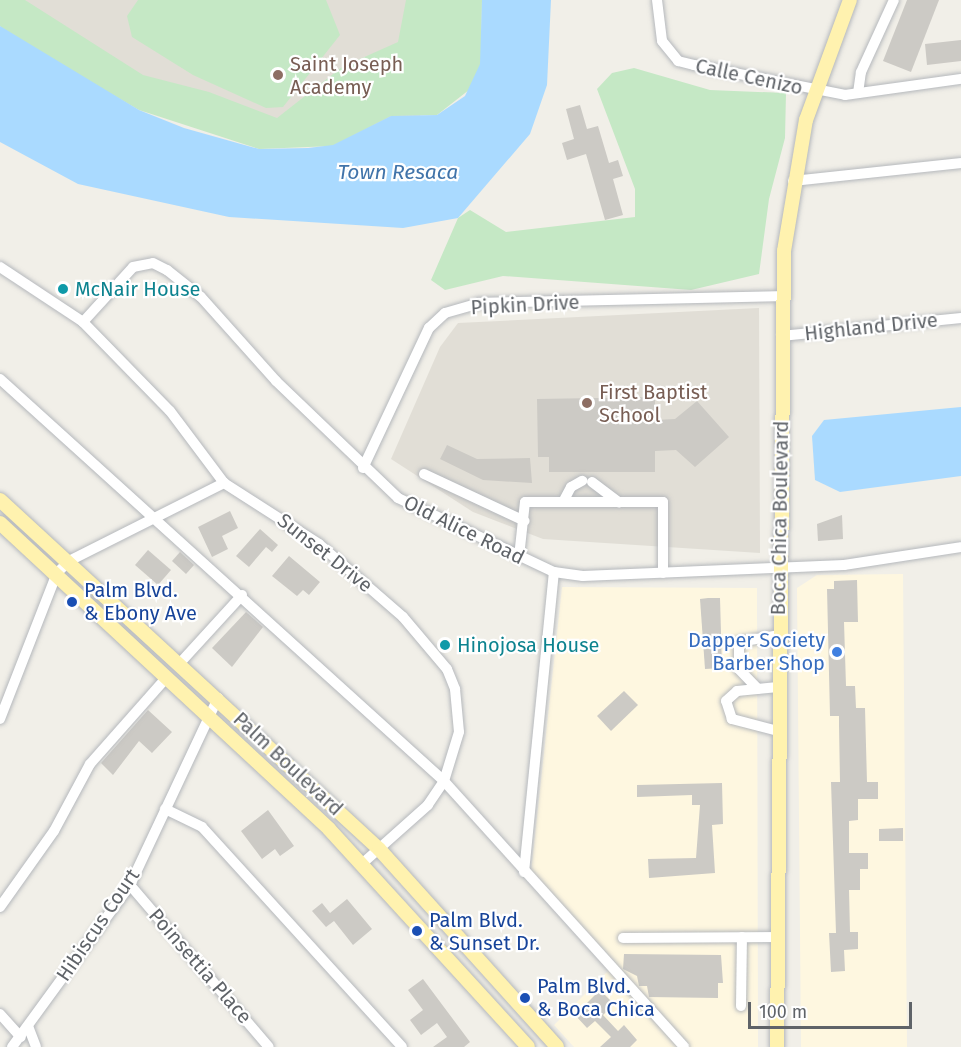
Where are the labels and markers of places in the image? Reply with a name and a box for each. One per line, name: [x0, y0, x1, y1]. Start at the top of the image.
place label: Saint Joseph Academy: [290, 52, 403, 99]
marker: Saint Joseph Academy: [271, 68, 285, 82]
place label: McNair House: [75, 277, 200, 301]
marker: McNair House: [56, 282, 70, 296]
place label: First Baptist School: [599, 380, 707, 427]
marker: First Baptist School: [580, 396, 594, 410]
place label: Palm Blvd. & Ebony Ave: [84, 578, 197, 625]
marker: Palm Blvd. & Ebony Ave: [65, 595, 79, 609]
place label: Dapper Society Barber Shop: [688, 628, 825, 675]
place label: Hinojosa House: [457, 633, 599, 657]
marker: Hinojosa House: [438, 638, 452, 652]
marker: Dapper Society Barber Shop: [830, 645, 844, 659]
place label: Palm Blvd. & Sunset Dr.: [429, 908, 540, 955]
marker: Palm Blvd. & Sunset Dr.: [410, 924, 424, 938]
place label: Palm Blvd. & Boca Chica: [537, 975, 655, 1022]
marker: Palm Blvd. & Boca Chica: [518, 991, 532, 1005]

